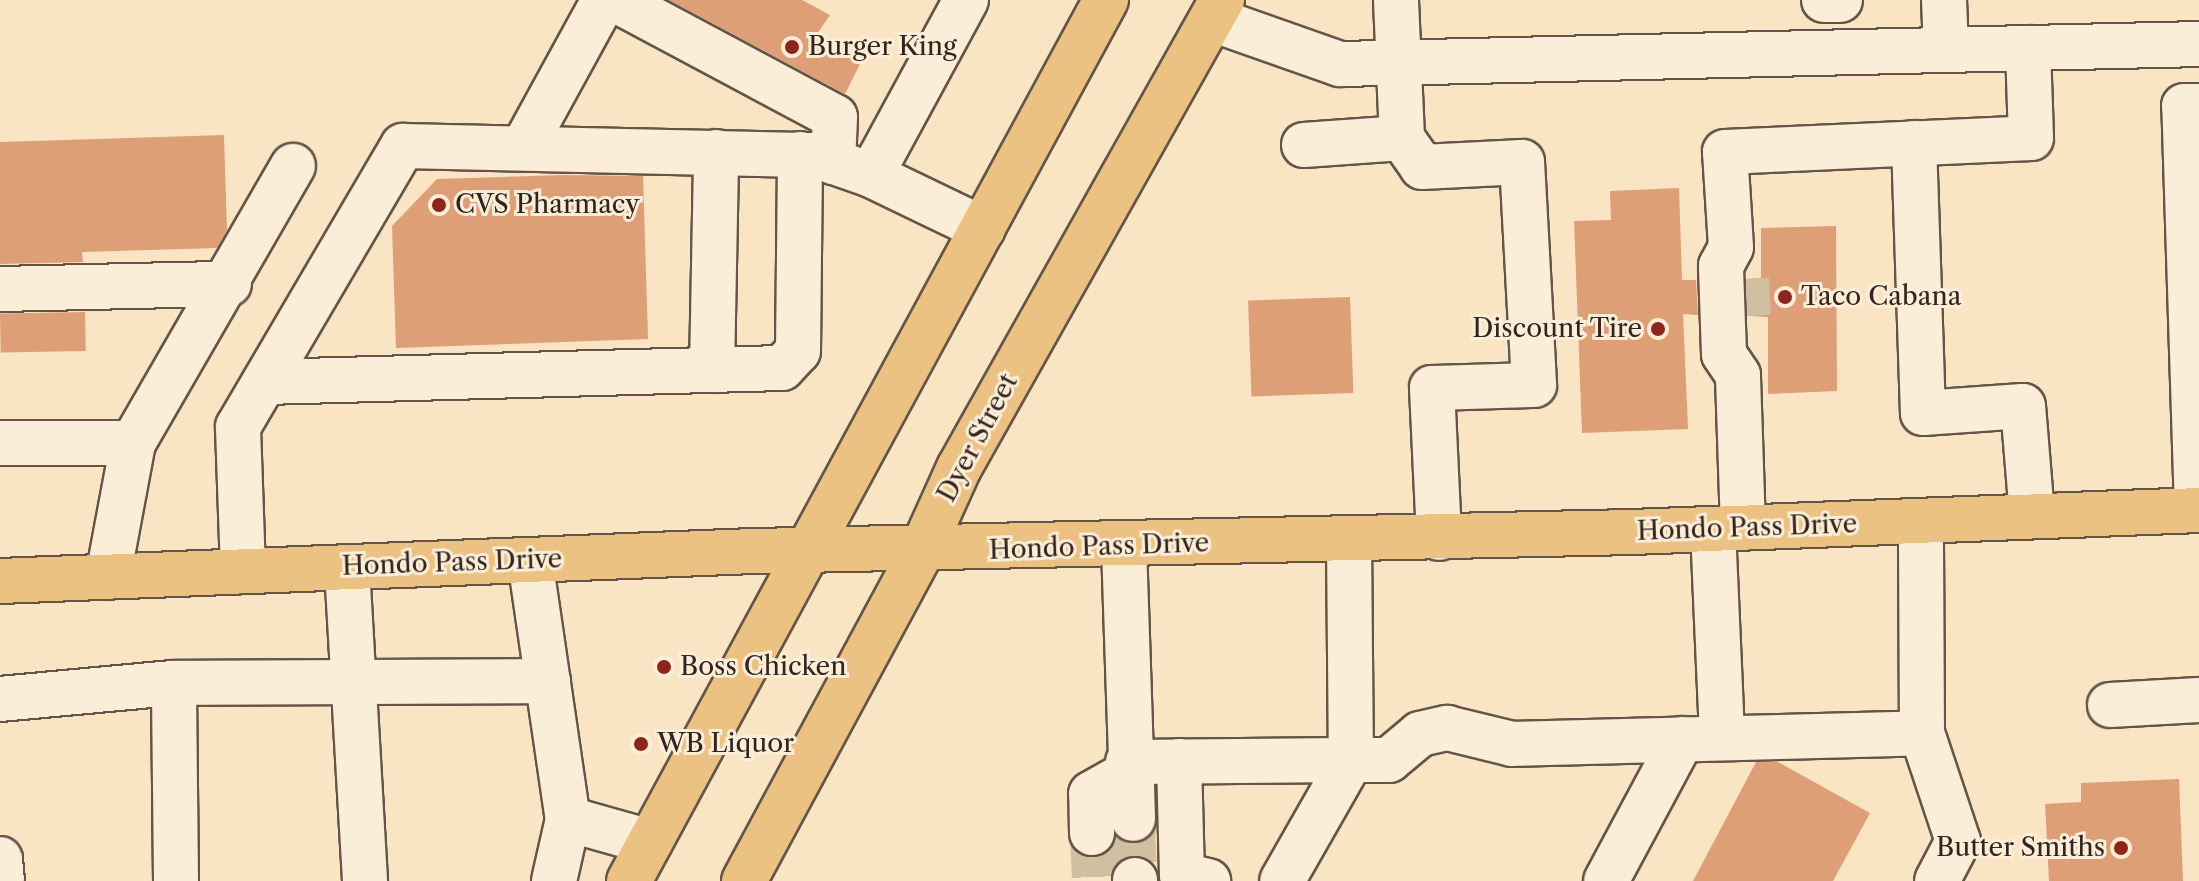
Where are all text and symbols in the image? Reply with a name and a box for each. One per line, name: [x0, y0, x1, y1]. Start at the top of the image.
place label: Burger King: [808, 31, 957, 63]
marker: Burger King: [783, 38, 801, 56]
place label: CVS Pharmacy: [455, 189, 640, 221]
marker: CVS Pharmacy: [430, 196, 448, 214]
place label: Taco Cabana: [1801, 281, 1961, 313]
marker: Taco Cabana: [1776, 288, 1794, 306]
place label: Discount Tire: [1472, 313, 1642, 345]
marker: Discount Tire: [1649, 320, 1667, 338]
street label: Dyer Street: [931, 368, 1025, 508]
street label: Hondo Pass Drive: [1636, 509, 1858, 547]
street label: Hondo Pass Drive: [988, 528, 1210, 566]
street label: Hondo Pass Drive: [341, 544, 563, 582]
place label: Boss Chicken: [680, 651, 846, 683]
marker: Boss Chicken: [655, 658, 673, 676]
place label: WB Liquor: [657, 728, 794, 760]
marker: WB Liquor: [632, 735, 650, 753]
place label: Butter Smiths: [1936, 832, 2105, 864]
marker: Butter Smiths: [2112, 839, 2130, 857]

